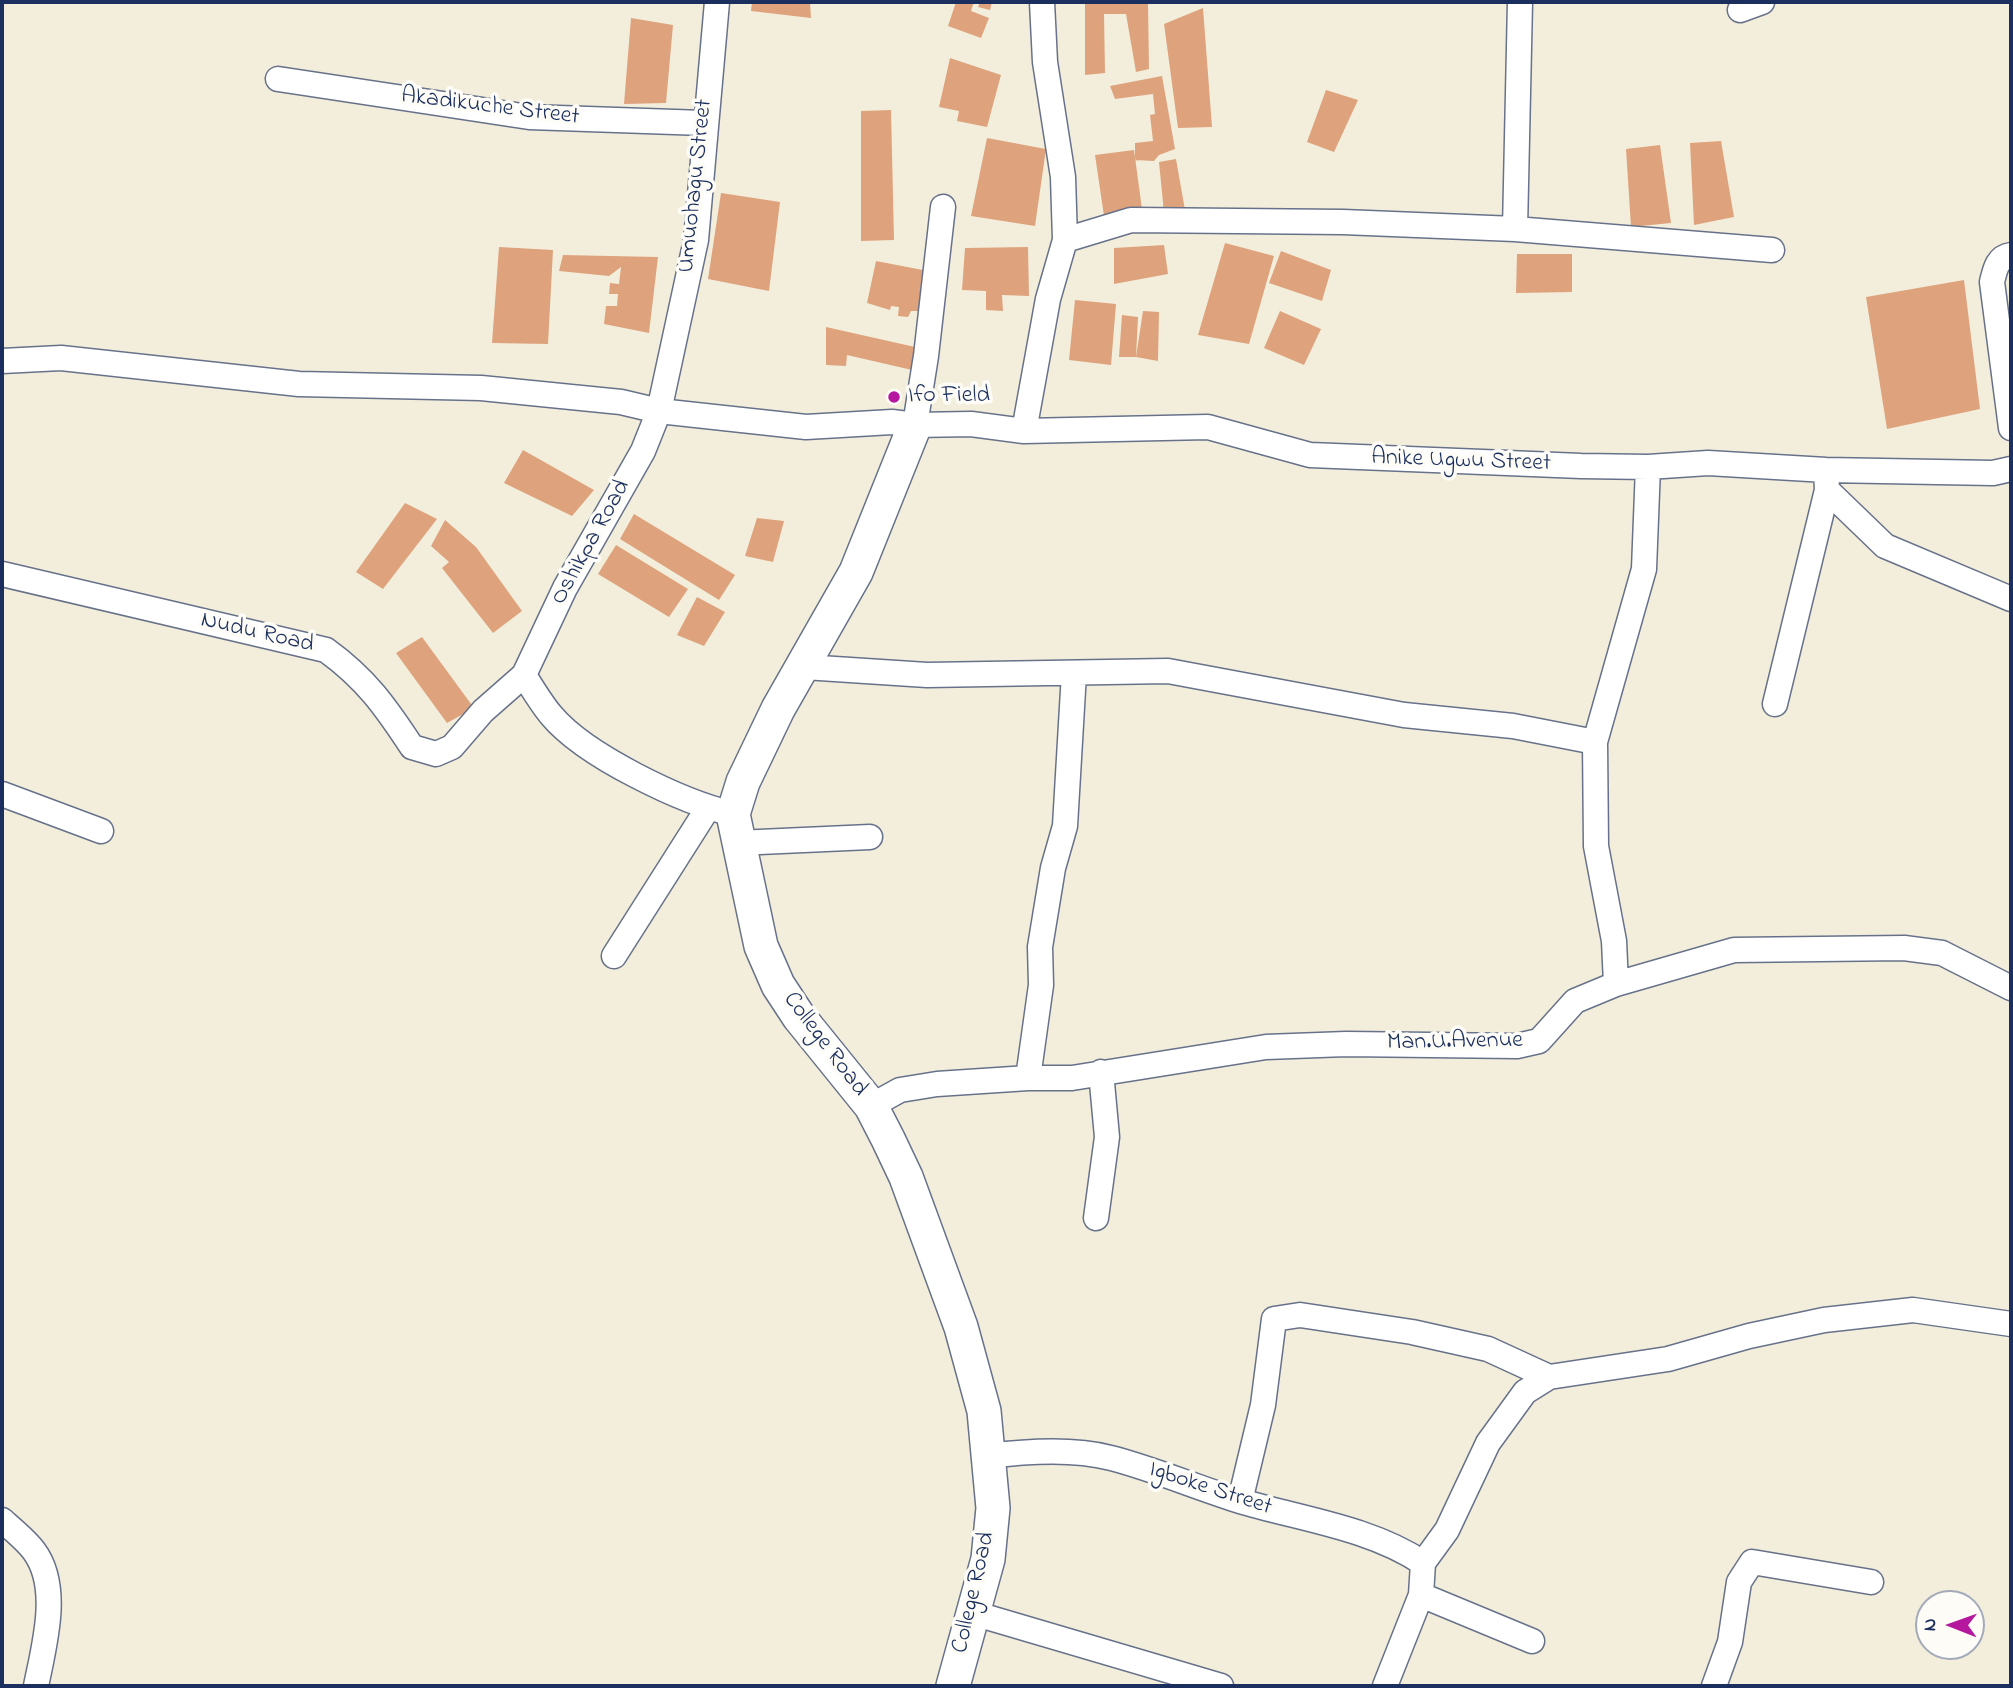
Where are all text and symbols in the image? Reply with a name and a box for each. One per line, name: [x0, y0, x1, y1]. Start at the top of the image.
street label: Akadikuche Street: [399, 83, 581, 133]
street label: Umuohagu Street: [674, 98, 720, 274]
place label: Ifo Field: [908, 383, 990, 411]
marker: Ifo Field: [886, 389, 902, 405]
street label: Anike Ugwu Street: [1371, 444, 1551, 480]
street label: Oshikpa Road: [546, 475, 638, 611]
street label: Nudu Road: [198, 607, 316, 661]
street label: College Road: [775, 987, 873, 1103]
street label: Man.U.Avenue: [1387, 1027, 1523, 1059]
street label: Igboke Street: [1145, 1457, 1275, 1523]
street label: College Road: [947, 1530, 1003, 1656]
north arrow: [1915, 1590, 1985, 1660]
text: N: [1917, 1618, 1944, 1631]

